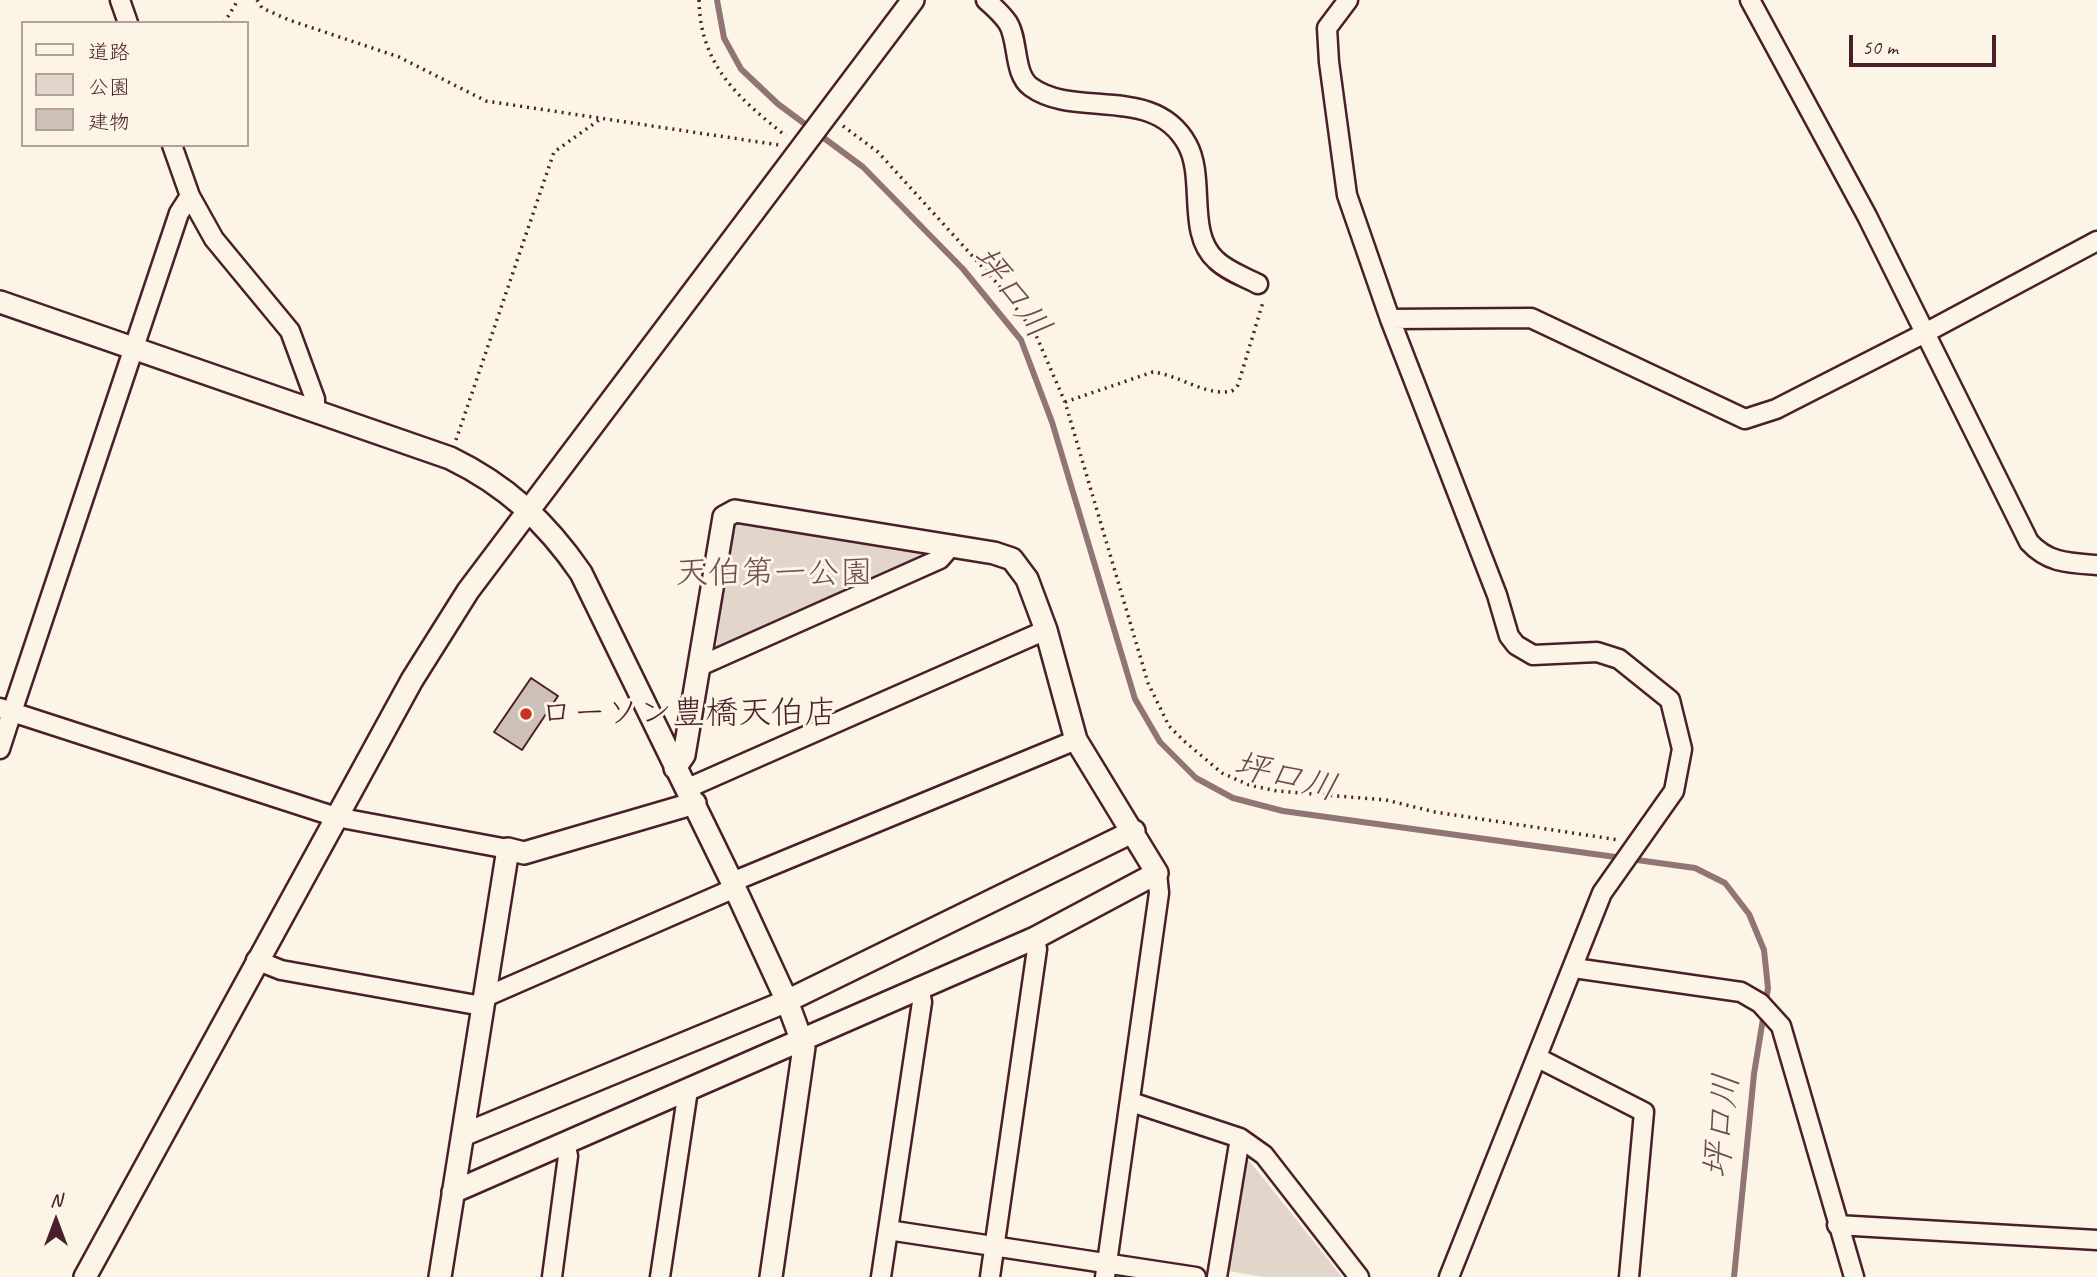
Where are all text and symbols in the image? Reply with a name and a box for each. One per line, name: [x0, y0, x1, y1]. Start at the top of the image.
legend: [21, 21, 248, 147]
scale bar: [1852, 21, 1999, 65]
text: 50 m: [1862, 34, 1898, 60]
text: 道路: [88, 39, 130, 65]
text: 公園: [88, 74, 130, 100]
text: 建物: [88, 109, 130, 135]
water label: 坪口川: [962, 238, 1058, 348]
park label: 天伯第一公園: [675, 554, 873, 594]
place label: ローソン豊橋天伯店: [540, 694, 837, 734]
marker: ローソン豊橋天伯店: [518, 706, 534, 722]
water label: 坪口川: [1229, 745, 1341, 811]
water label: 坪口川: [1697, 1072, 1749, 1180]
north arrow: [21, 1186, 91, 1256]
text: N: [50, 1188, 62, 1212]

